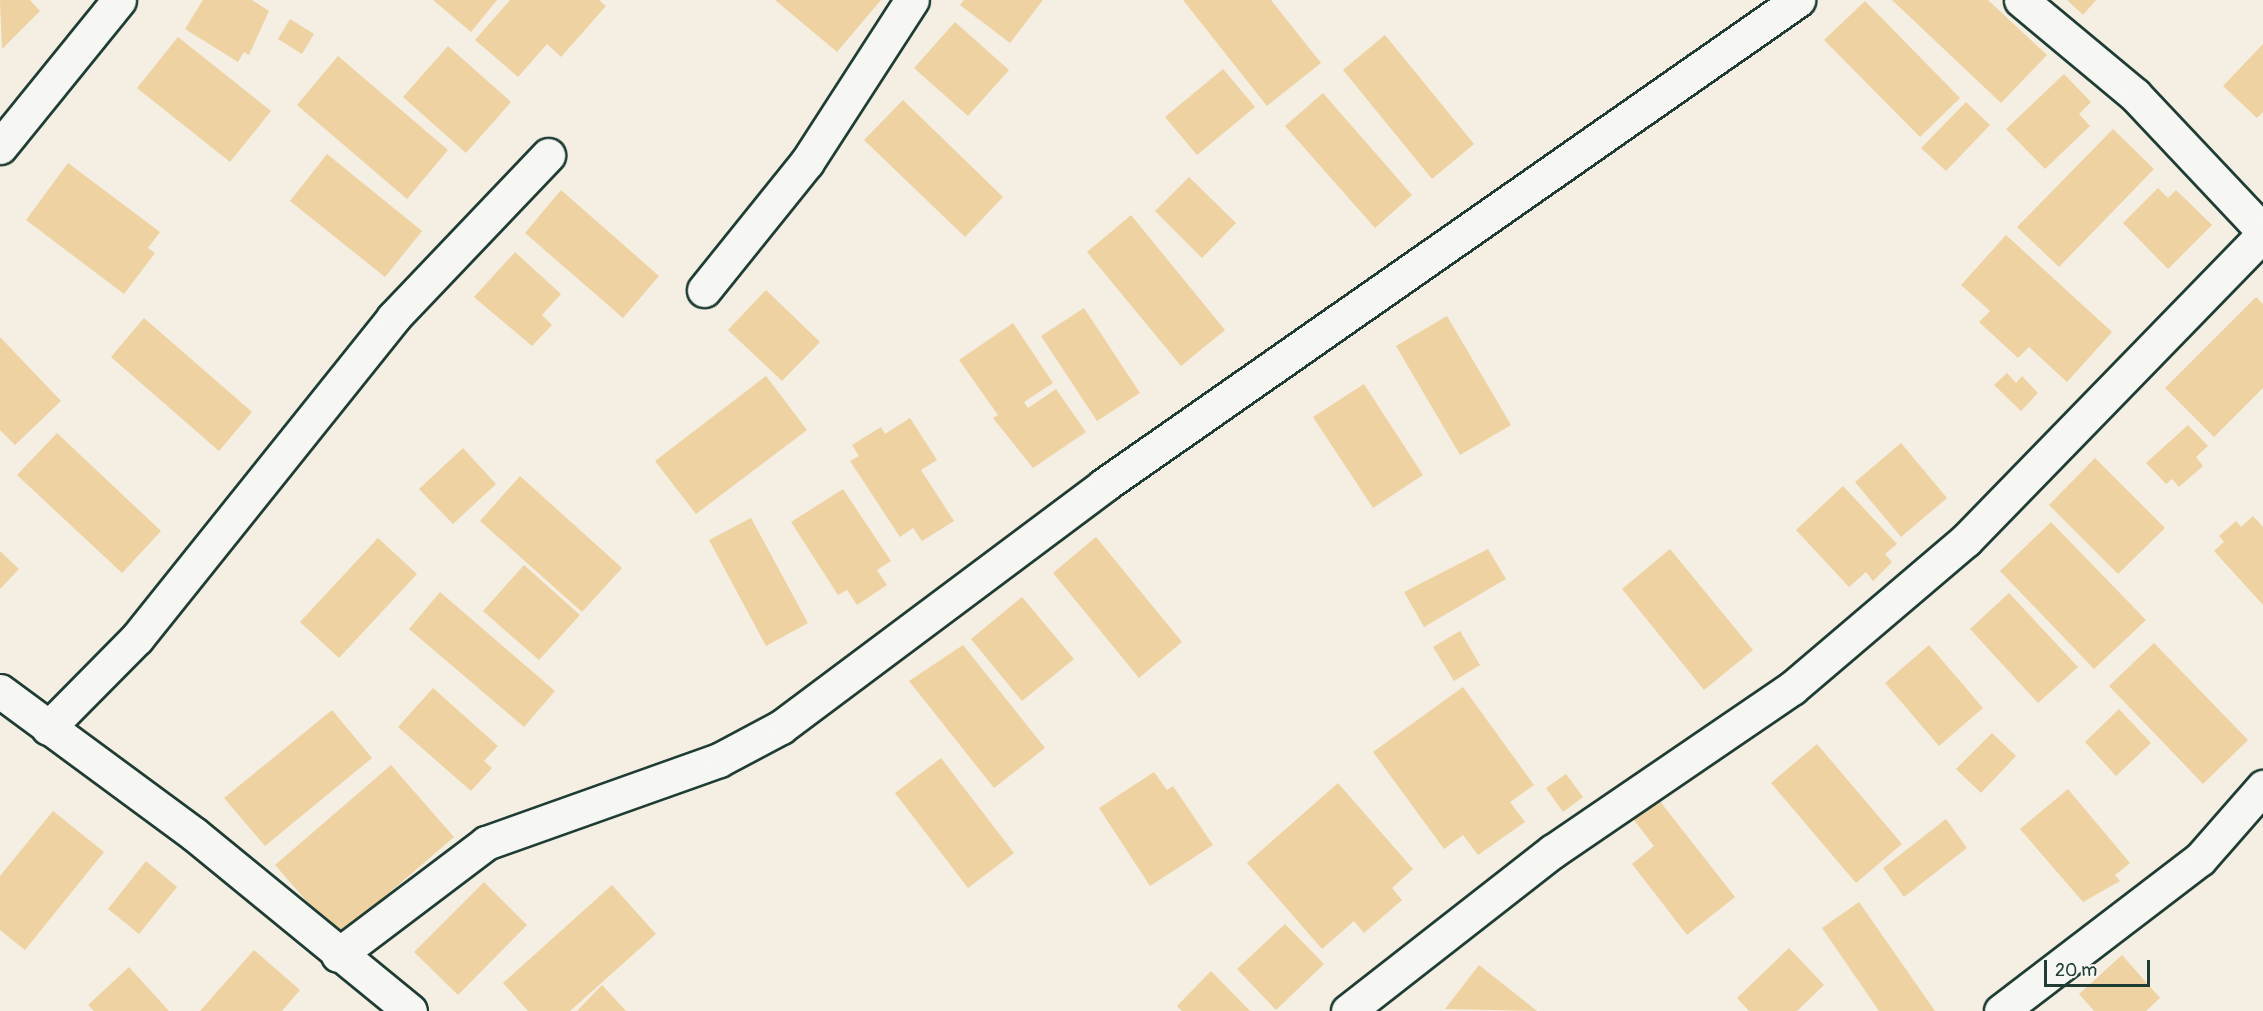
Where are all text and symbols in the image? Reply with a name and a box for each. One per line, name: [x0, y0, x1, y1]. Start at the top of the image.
scale bar: [2047, 948, 2154, 986]
text: 20 m: [2055, 959, 2097, 982]

